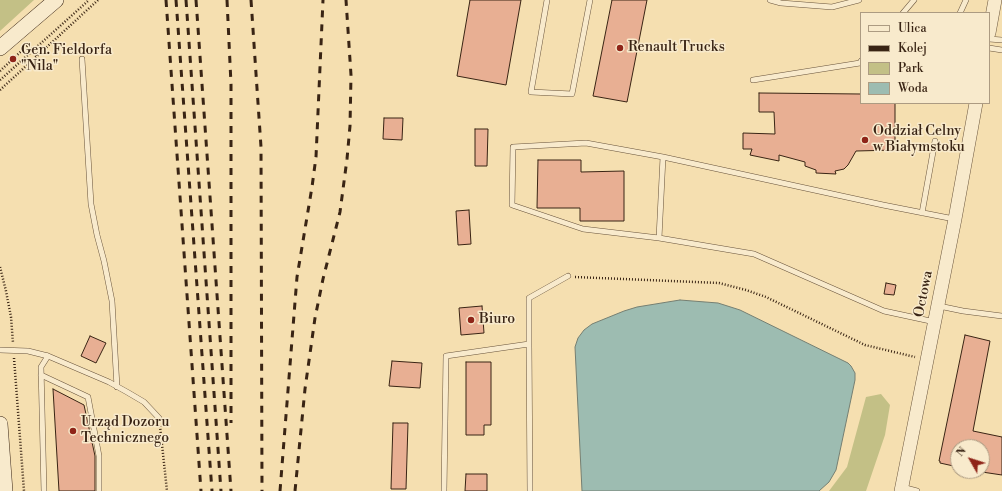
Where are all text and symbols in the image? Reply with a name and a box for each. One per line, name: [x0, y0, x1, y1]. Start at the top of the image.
legend: [860, 12, 990, 104]
text: Ulica: [898, 21, 927, 36]
place label: Renault Trucks: [628, 40, 725, 56]
text: Kolej: [898, 41, 927, 56]
place label: Gen. Fieldorfa "Nila": [21, 43, 112, 76]
marker: Renault Trucks: [615, 43, 625, 53]
marker: Gen. Fieldorfa "Nila": [8, 54, 18, 64]
text: Park: [898, 61, 923, 76]
text: Woda: [898, 81, 928, 96]
place label: Oddział Celny w Białymstoku: [873, 124, 965, 156]
marker: Oddział Celny w Białymstoku: [860, 135, 870, 145]
street label: Octowa: [911, 269, 937, 319]
place label: Biuro: [479, 312, 515, 328]
marker: Biuro: [466, 315, 476, 325]
place label: Urząd Dozoru Technicznego: [81, 415, 169, 448]
marker: Urząd Dozoru Technicznego: [68, 426, 78, 436]
north arrow: [950, 439, 990, 479]
text: N: [953, 444, 970, 460]

